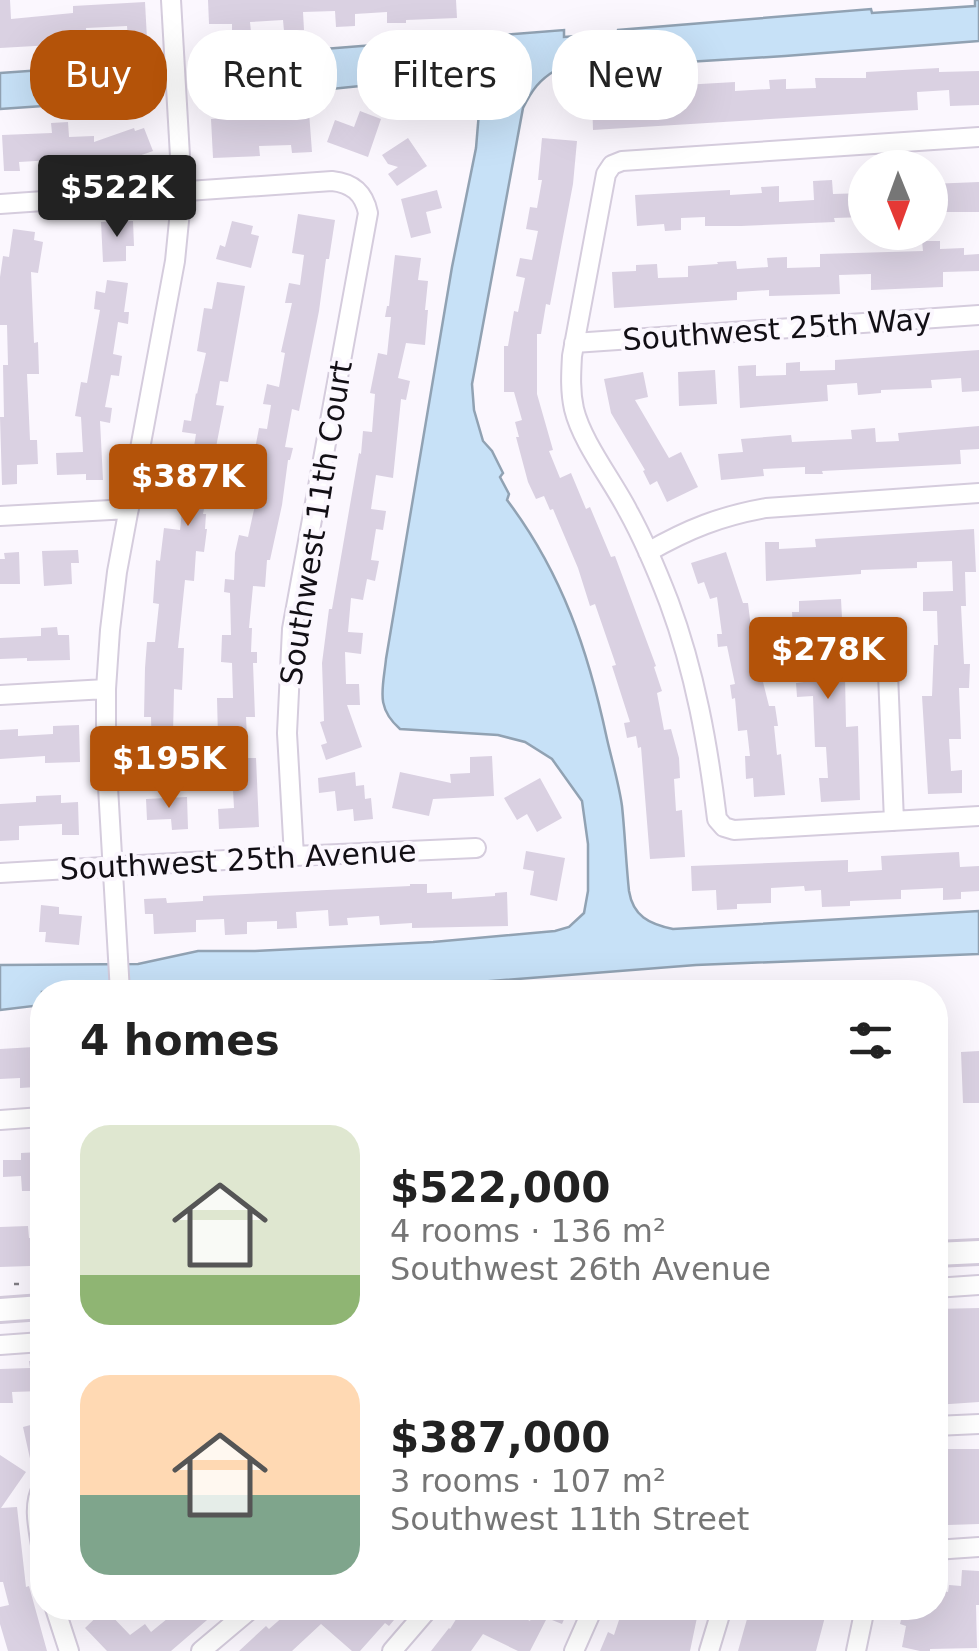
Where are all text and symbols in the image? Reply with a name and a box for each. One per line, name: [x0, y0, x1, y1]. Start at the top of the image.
chip: Buy: [30, 30, 167, 120]
chip: Rent: [187, 30, 337, 120]
chip: Filters: [357, 30, 532, 120]
chip: New: [552, 30, 698, 120]
north arrow: [848, 150, 948, 250]
map controls: [848, 150, 948, 250]
pin: $522K: [47, 155, 187, 240]
text: $522K: [60, 168, 174, 206]
street label: Southwest 25th Way: [621, 301, 933, 357]
street label: Southwest 11th Court: [273, 358, 359, 688]
pin: $387K: [118, 444, 258, 529]
text: $387K: [131, 457, 245, 495]
pin: $278K: [758, 617, 898, 702]
text: $278K: [771, 630, 885, 668]
pin: $195K: [99, 726, 239, 811]
text: $195K: [112, 739, 226, 777]
street label: Southwest 25th Avenue: [59, 833, 417, 887]
icon: filters: [843, 1013, 898, 1068]
text: 4 homes: [80, 1016, 280, 1065]
text: $522,000: [390, 1163, 611, 1212]
icon: home: [160, 1165, 280, 1285]
text: 4 rooms · 136 m²: [390, 1212, 666, 1250]
text: Southwest 26th Avenue: [390, 1250, 771, 1288]
text: $387,000: [390, 1413, 611, 1462]
icon: home: [160, 1415, 280, 1535]
text: 3 rooms · 107 m²: [390, 1462, 666, 1500]
text: Southwest 11th Street: [390, 1500, 749, 1538]

